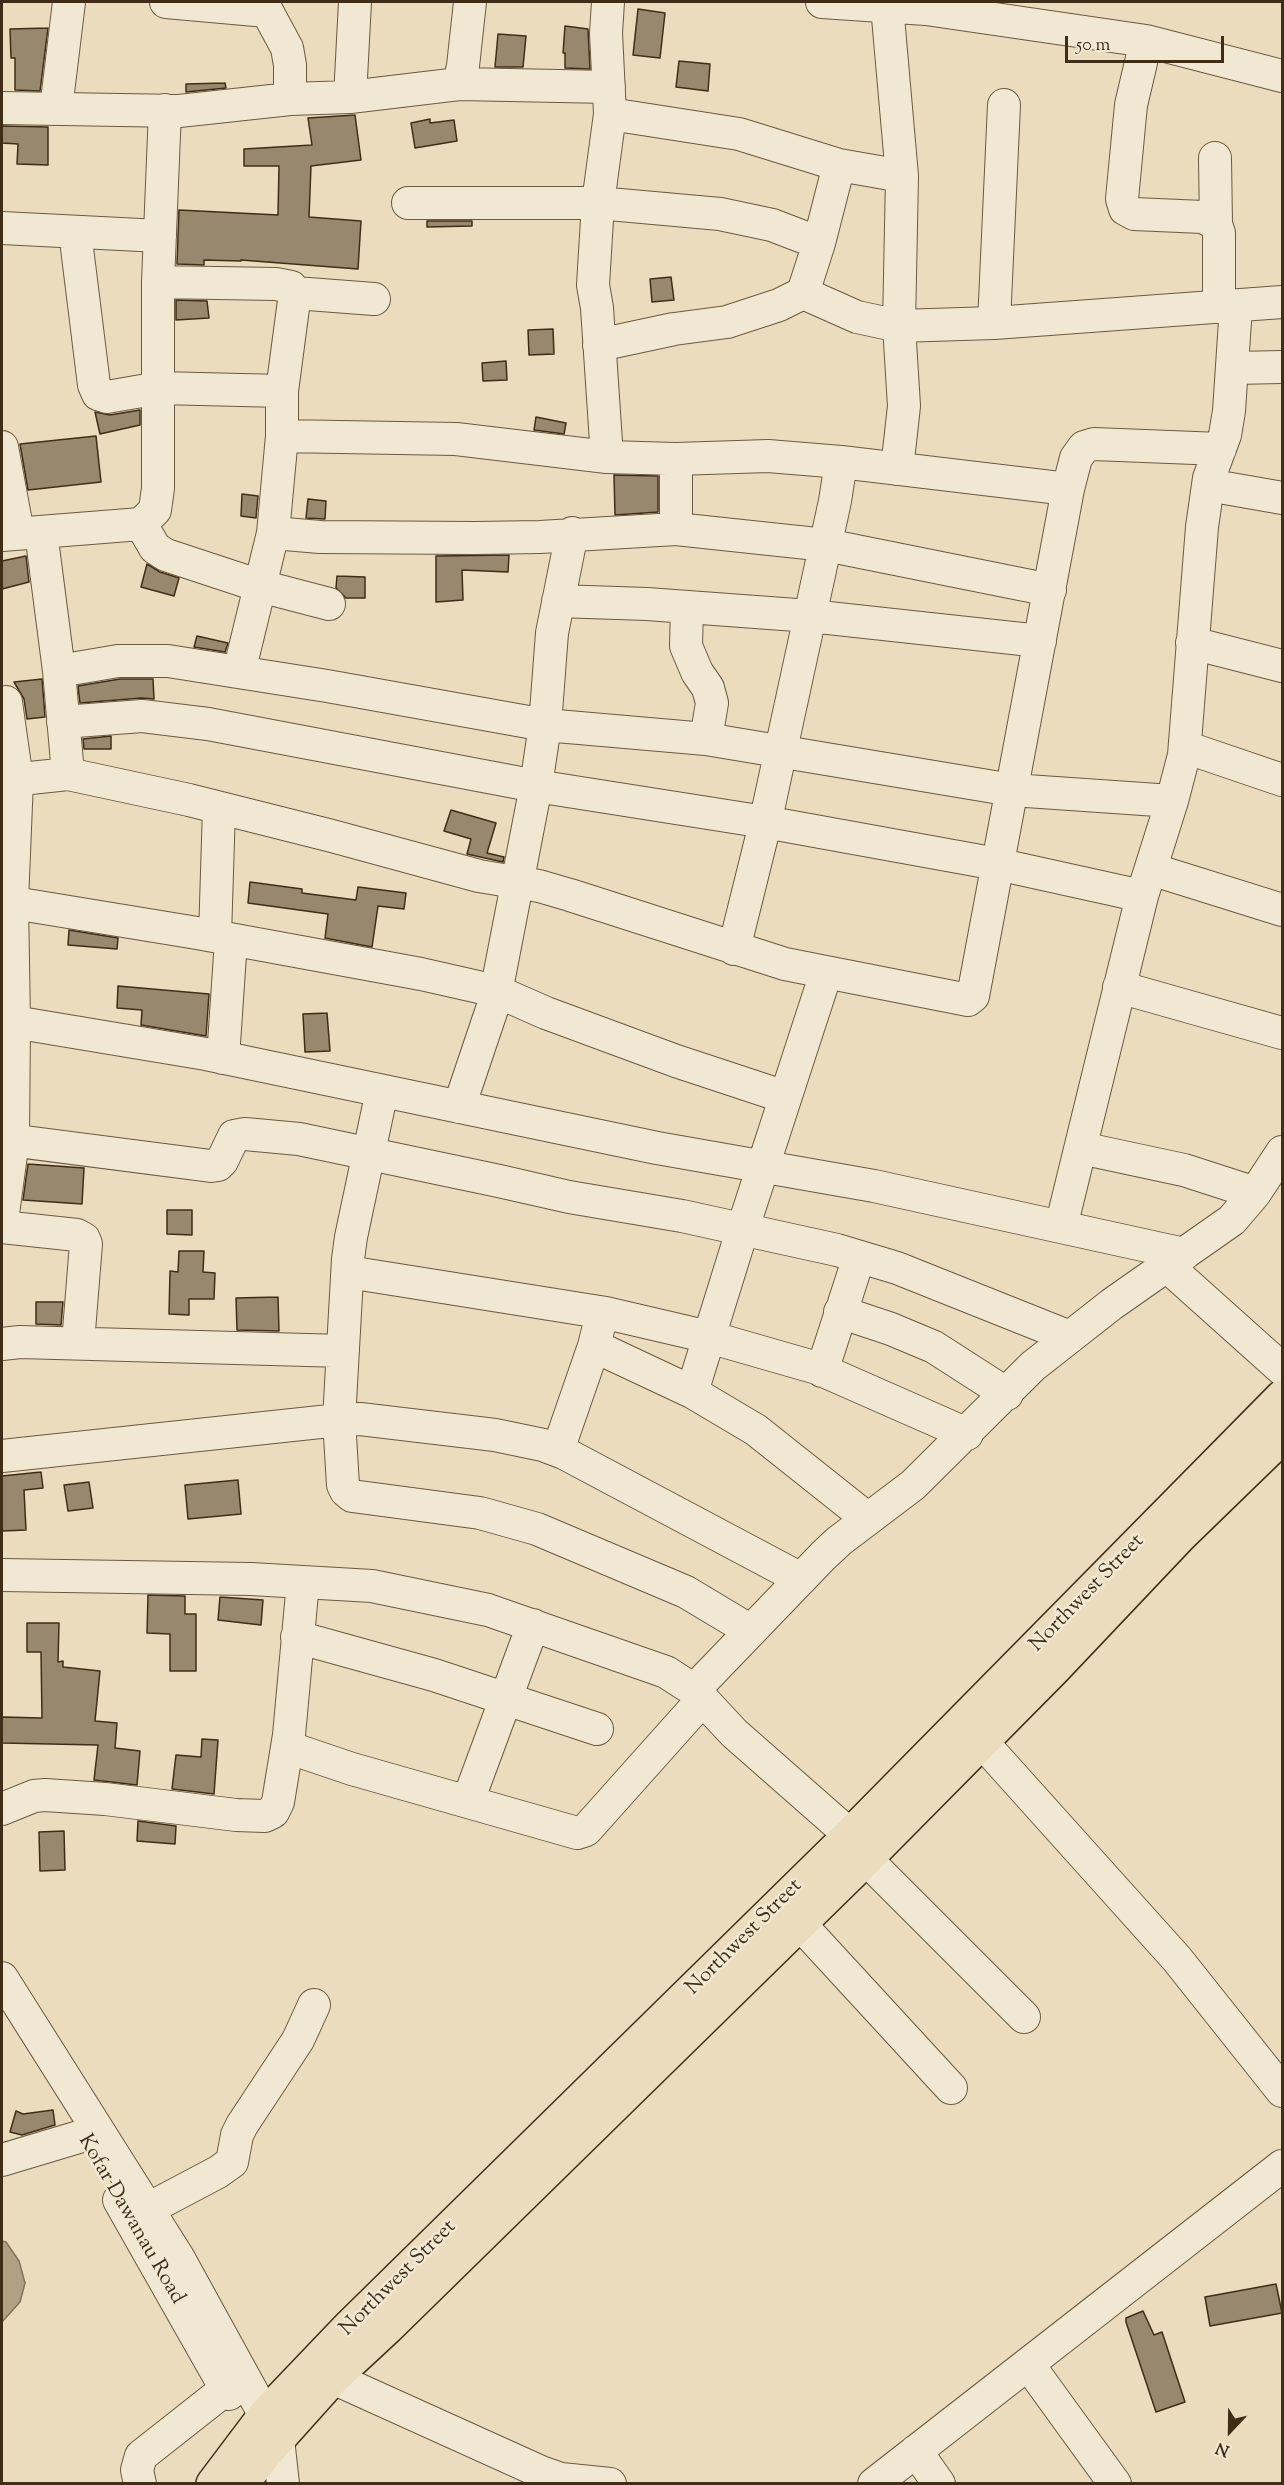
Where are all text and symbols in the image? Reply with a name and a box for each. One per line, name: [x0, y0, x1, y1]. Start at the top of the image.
scale bar: [1068, 24, 1227, 62]
text: 50 m: [1076, 33, 1110, 59]
street label: Northwest Street: [1025, 1530, 1151, 1658]
street label: Northwest Street: [682, 1875, 808, 2001]
street label: Kofar Dawanau Road: [71, 2131, 189, 2309]
street label: Northwest Street: [336, 2216, 462, 2342]
north arrow: [1200, 2401, 1260, 2461]
text: N: [1213, 2435, 1233, 2461]

